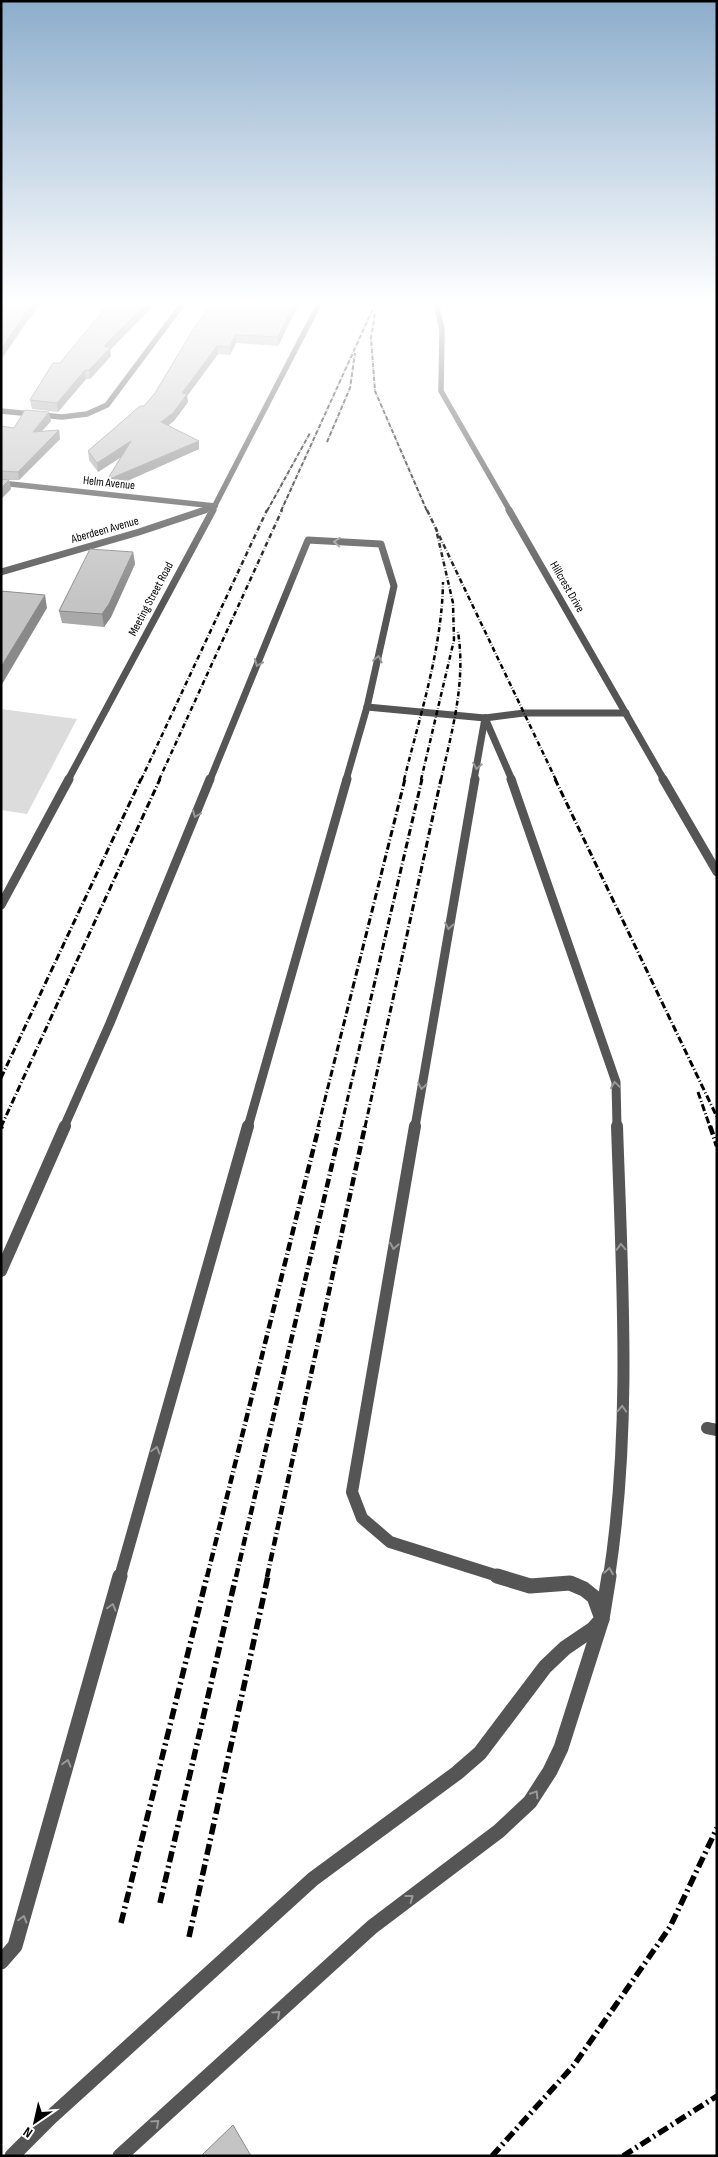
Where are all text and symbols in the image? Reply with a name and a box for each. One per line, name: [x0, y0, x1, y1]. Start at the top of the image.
street label: Helm Avenue: [82, 473, 136, 493]
street label: Aberdeen Avenue: [69, 513, 141, 547]
one-way arrow: [333, 536, 341, 547]
street label: Meeting Street Road: [125, 559, 177, 639]
street label: Hillcrest Drive: [546, 559, 588, 615]
one-way arrow: [372, 655, 383, 664]
one-way arrow: [253, 658, 264, 667]
one-way arrow: [472, 762, 482, 770]
one-way arrow: [192, 809, 202, 818]
one-way arrow: [445, 922, 455, 931]
one-way arrow: [610, 1080, 621, 1088]
one-way arrow: [417, 1082, 427, 1091]
one-way arrow: [389, 1243, 400, 1251]
one-way arrow: [616, 1243, 627, 1251]
one-way arrow: [616, 1405, 627, 1413]
one-way arrow: [151, 1447, 161, 1455]
one-way arrow: [604, 1567, 614, 1575]
one-way arrow: [106, 1603, 116, 1611]
one-way arrow: [62, 1760, 72, 1768]
one-way arrow: [529, 1791, 538, 1800]
one-way arrow: [404, 1895, 413, 1903]
one-way arrow: [17, 1915, 28, 1924]
one-way arrow: [271, 2010, 280, 2019]
north arrow: [10, 2097, 60, 2147]
one-way arrow: [151, 2120, 160, 2129]
text: N: [20, 2123, 36, 2142]

